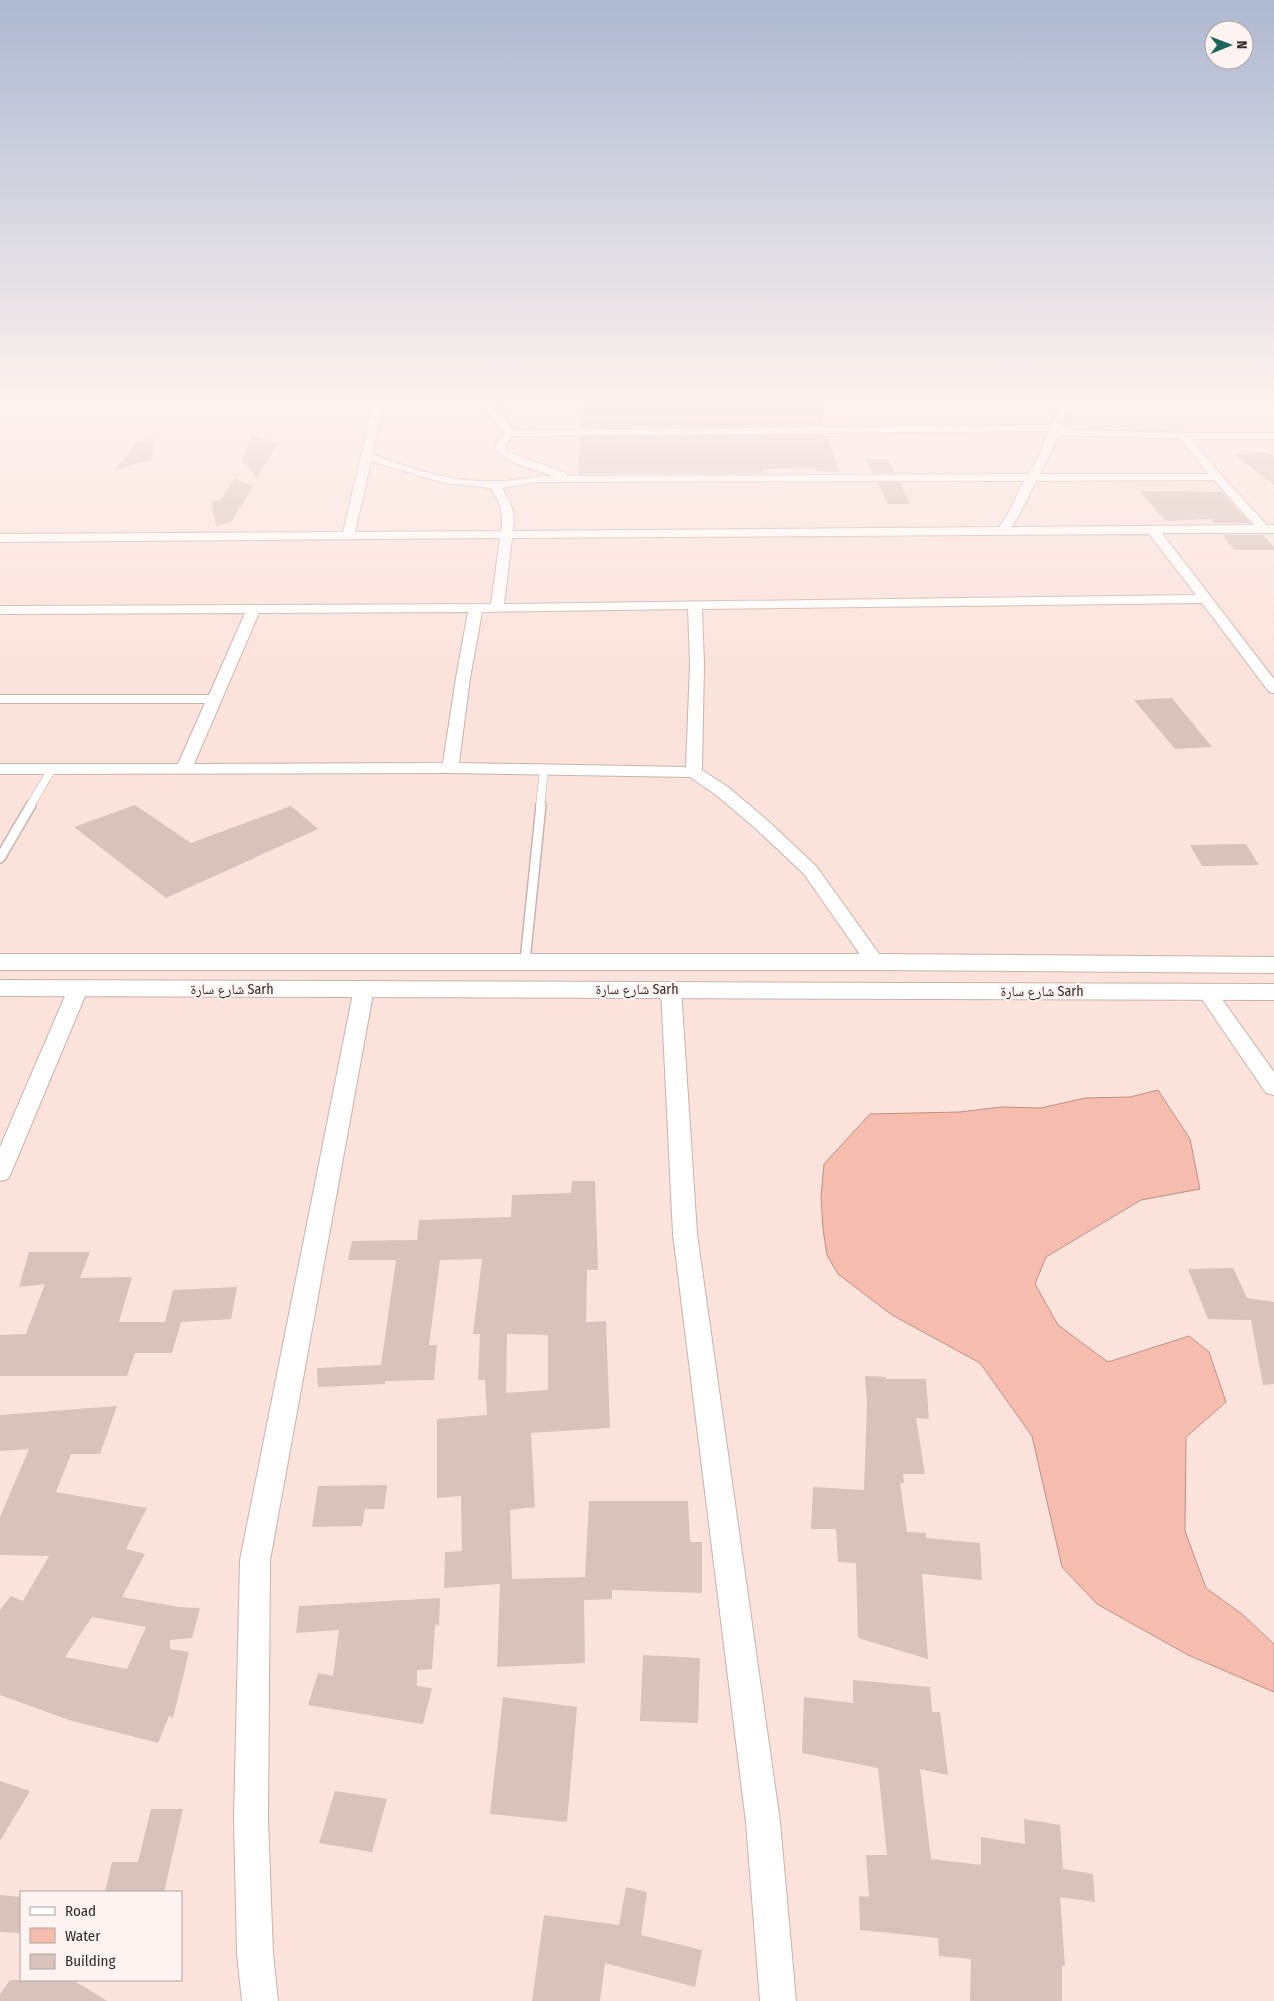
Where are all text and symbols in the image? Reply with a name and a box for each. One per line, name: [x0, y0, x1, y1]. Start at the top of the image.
north arrow: [1204, 20, 1254, 70]
text: N: [1233, 40, 1250, 49]
street label: شارع سارة Sarh: [190, 981, 274, 999]
street label: شارع سارة Sarh: [595, 981, 679, 999]
street label: شارع سارة Sarh: [1000, 983, 1084, 1001]
legend: [20, 1891, 182, 1981]
text: Road: [65, 1902, 96, 1920]
text: Water: [65, 1927, 101, 1945]
text: Building: [65, 1952, 116, 1970]

